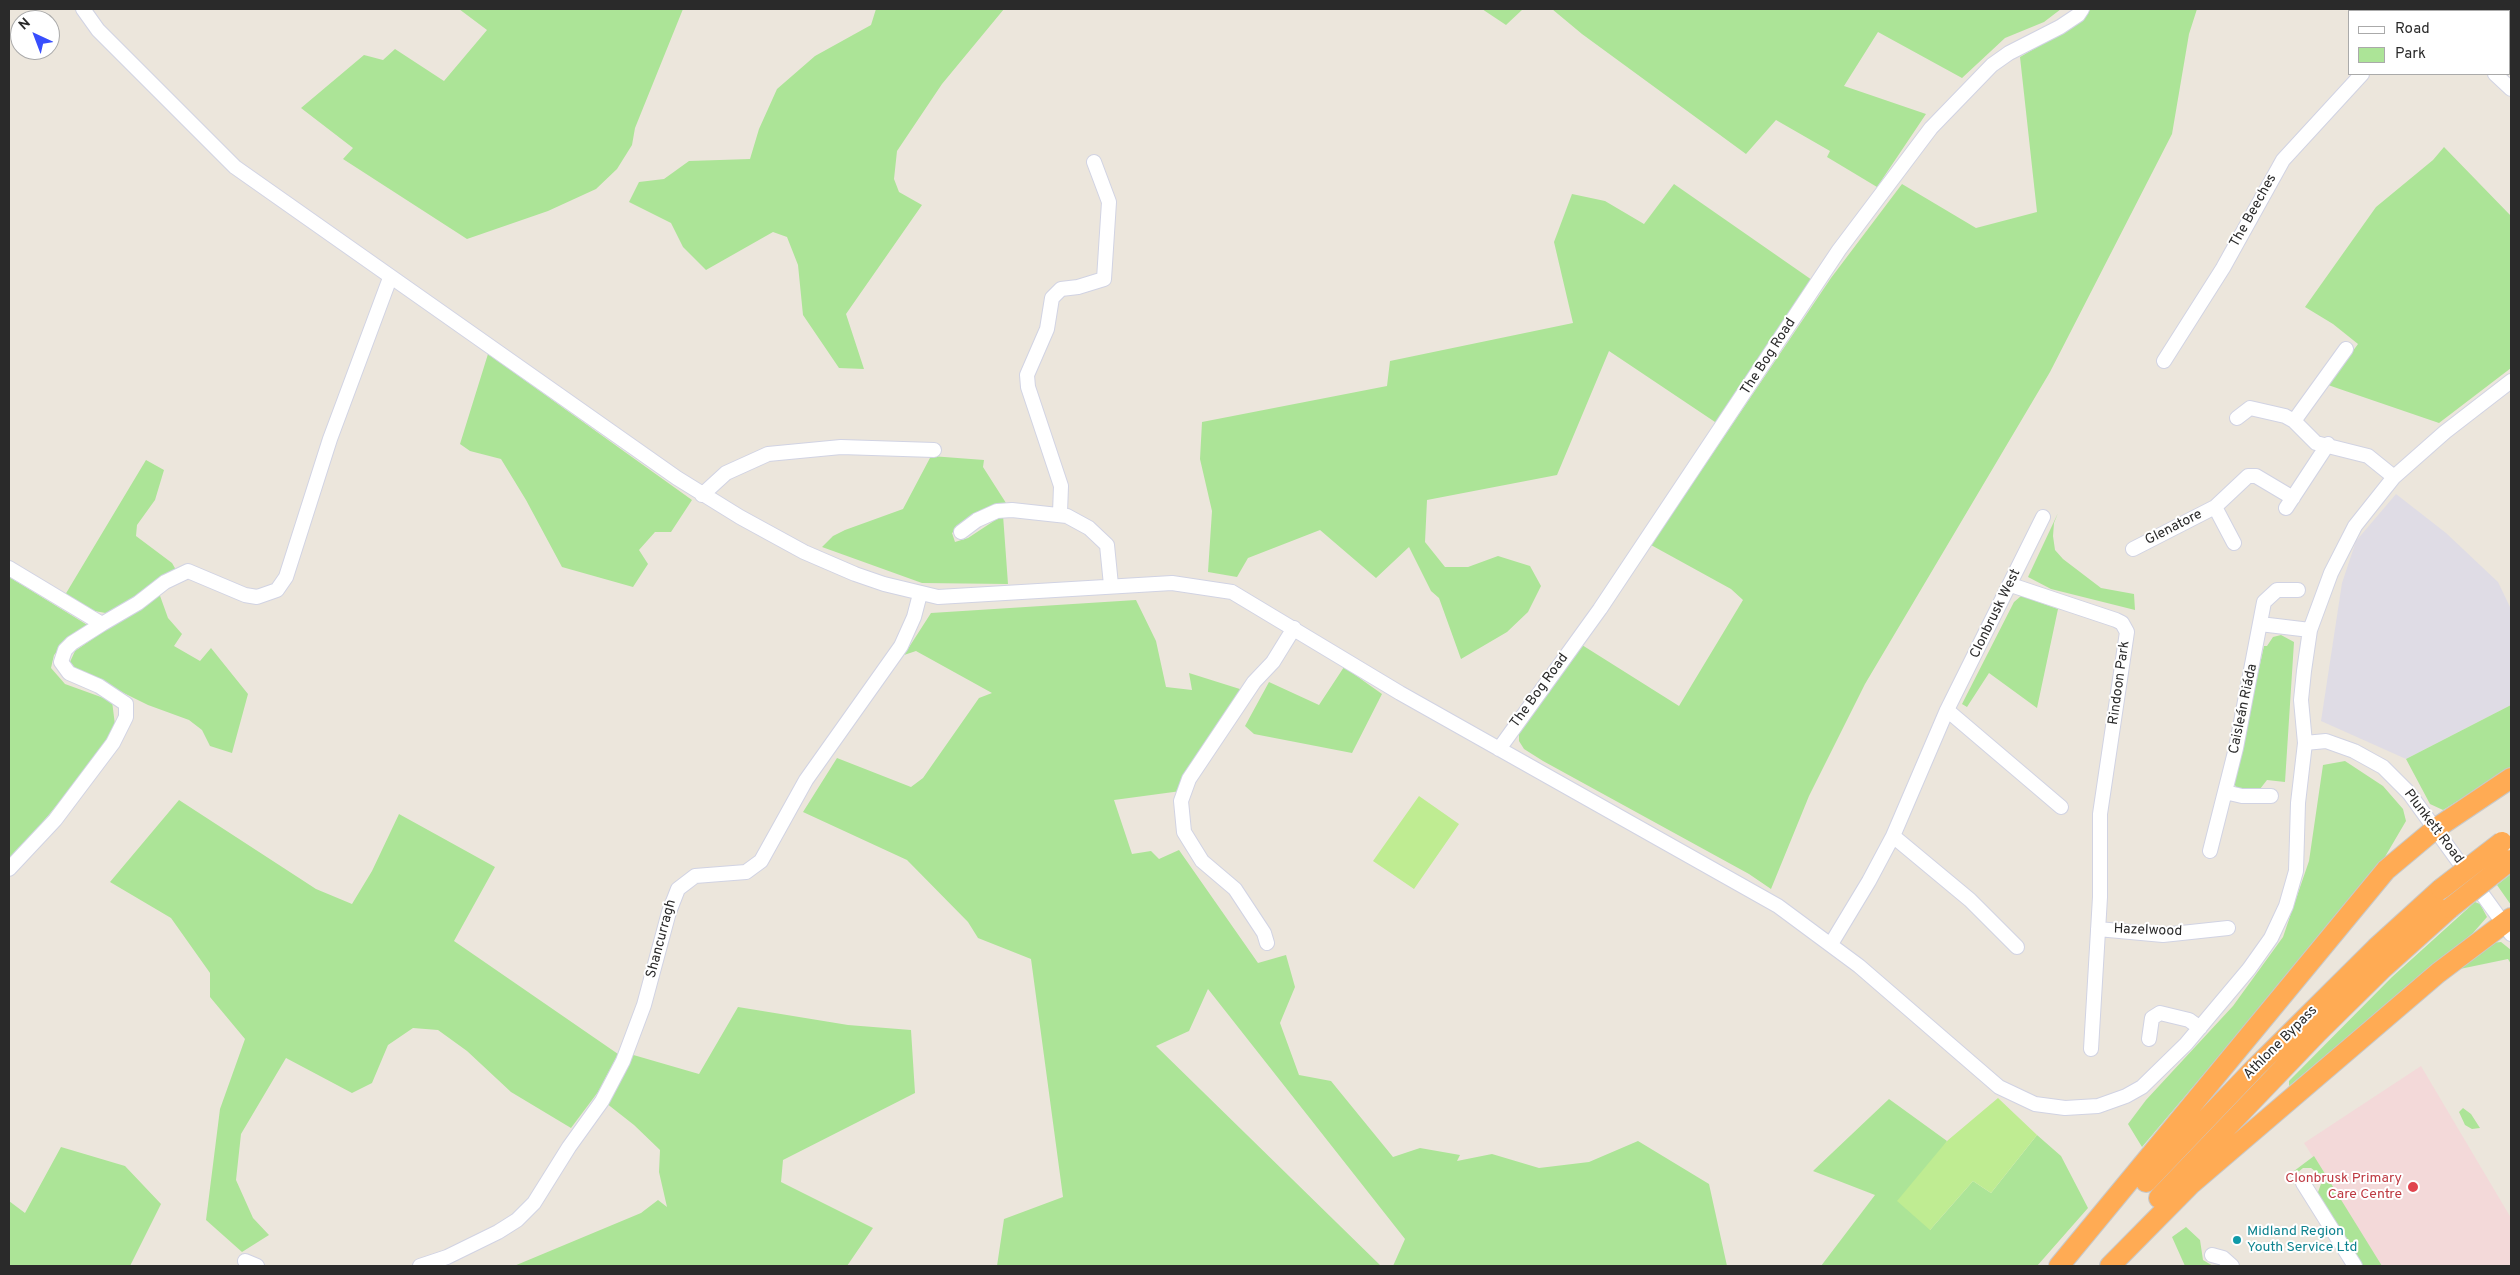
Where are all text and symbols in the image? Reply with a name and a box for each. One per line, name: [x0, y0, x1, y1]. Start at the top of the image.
north arrow: [10, 10, 60, 60]
legend: [2348, 10, 2510, 75]
text: N: [16, 15, 35, 34]
text: Road: [2395, 20, 2430, 39]
text: Park: [2395, 45, 2426, 64]
street label: The Beeches: [2227, 172, 2281, 250]
street label: The Bog Road: [1738, 316, 1800, 398]
street label: Glenatore: [2143, 507, 2205, 549]
street label: Clonbrusk West: [1967, 567, 2025, 661]
street label: Rindoon Park: [2106, 640, 2134, 726]
street label: The Bog Road: [1507, 650, 1573, 732]
street label: Caisleán Riáda: [2226, 662, 2262, 756]
street label: Plunkett Road: [2400, 786, 2466, 868]
street label: Shancurragh: [643, 898, 681, 980]
street label: Hazelwood: [2113, 921, 2183, 941]
street label: Athlone Bypass: [2241, 1003, 2321, 1083]
place label: Clonbrusk Primary Care Centre: [2285, 1171, 2402, 1204]
marker: Clonbrusk Primary Care Centre: [2406, 1180, 2420, 1194]
place label: Midland Region Youth Service Ltd: [2247, 1224, 2357, 1256]
marker: Midland Region Youth Service Ltd: [2231, 1234, 2243, 1246]

